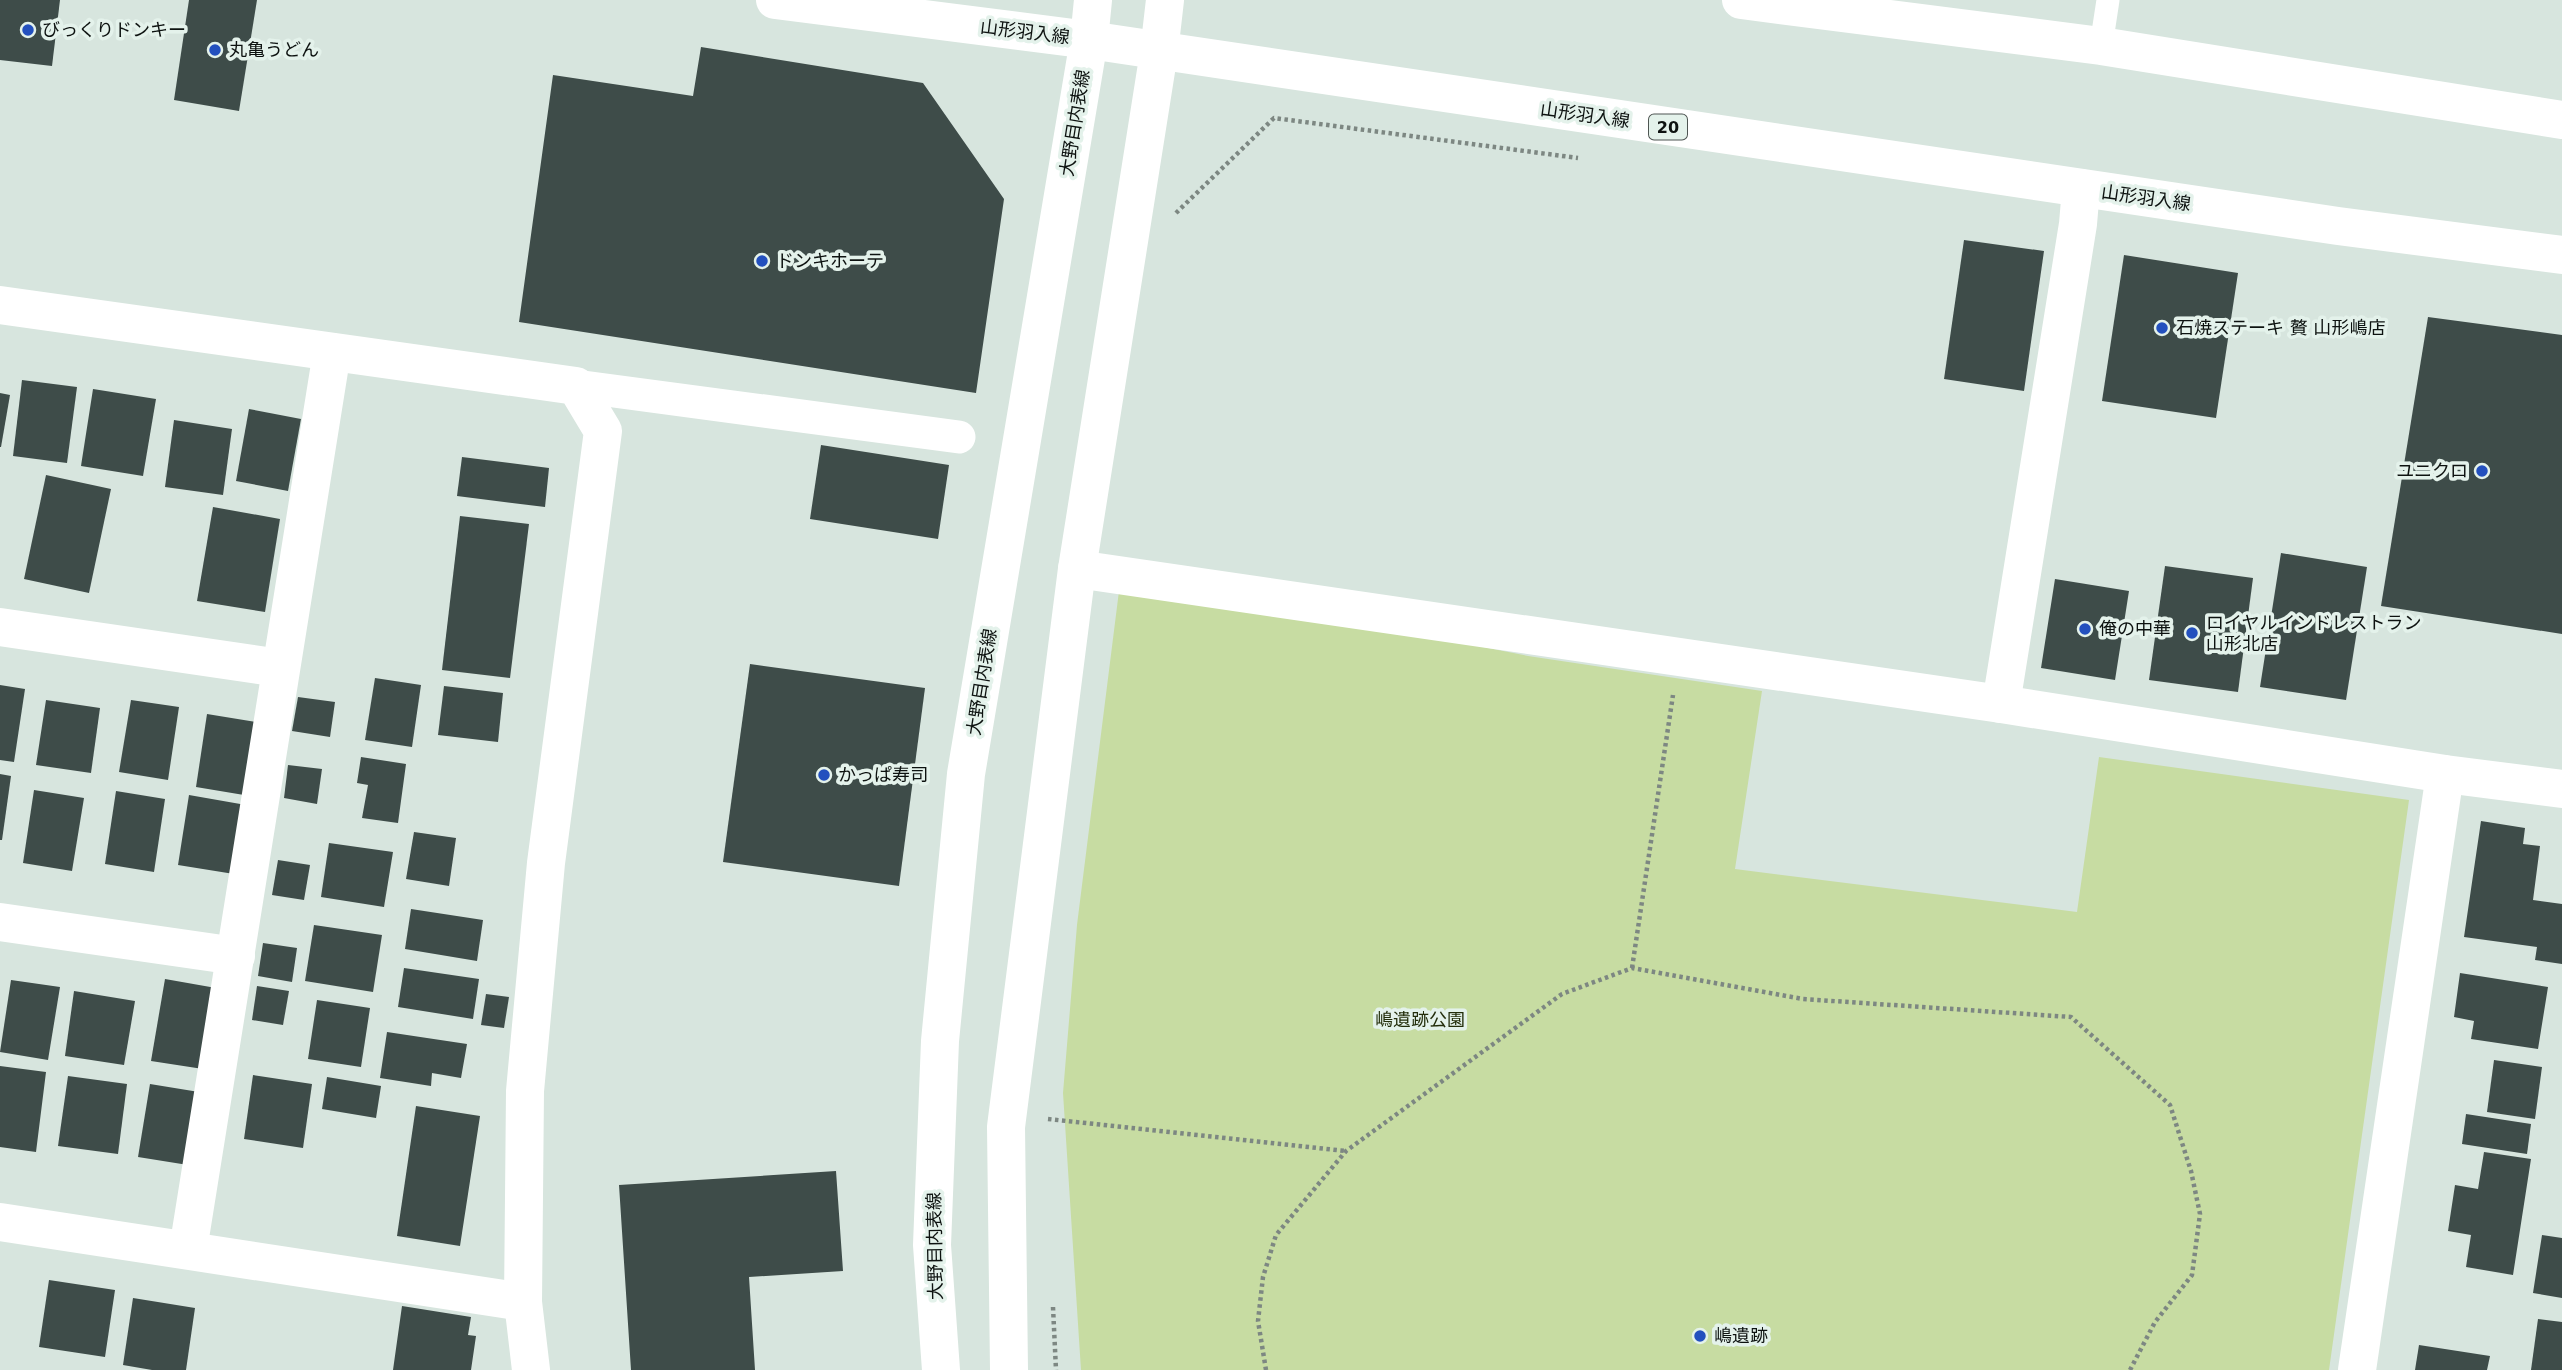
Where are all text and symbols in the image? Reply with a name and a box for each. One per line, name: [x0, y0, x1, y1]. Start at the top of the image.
street label: 山形羽入線: [979, 16, 1071, 47]
place label: びっくりドンキー: [42, 19, 186, 40]
marker: びっくりドンキー: [20, 22, 36, 38]
place label: 丸亀うどん: [229, 39, 319, 60]
marker: 丸亀うどん: [207, 42, 223, 58]
street label: 大野目内表線: [1056, 68, 1093, 178]
street label: 山形羽入線: [1539, 98, 1631, 131]
road number: 20: [1649, 114, 1687, 140]
street label: 山形羽入線: [2100, 181, 2192, 214]
place label: ドンキホーテ: [776, 250, 884, 271]
marker: ドンキホーテ: [754, 253, 770, 269]
place label: 石焼ステーキ 贅 山形嶋店: [2176, 317, 2385, 338]
marker: 石焼ステーキ 贅 山形嶋店: [2154, 320, 2170, 336]
place label: ユニクロ: [2396, 460, 2468, 481]
marker: ユニクロ: [2474, 463, 2490, 479]
place label: ロイヤルインドレストラン 山形北店: [2206, 612, 2421, 654]
place label: 俺の中華: [2099, 618, 2171, 639]
marker: 俺の中華: [2077, 621, 2093, 637]
marker: ロイヤルインドレストラン 山形北店: [2184, 625, 2200, 641]
street label: 大野目内表線: [963, 627, 1000, 737]
place label: かっぱ寿司: [838, 764, 928, 785]
marker: かっぱ寿司: [816, 767, 832, 783]
park label: 嶋遺跡公園: [1375, 1009, 1465, 1030]
street label: 大野目内表線: [923, 1192, 946, 1300]
place label: 嶋遺跡: [1714, 1325, 1768, 1346]
marker: 嶋遺跡: [1692, 1328, 1708, 1344]

